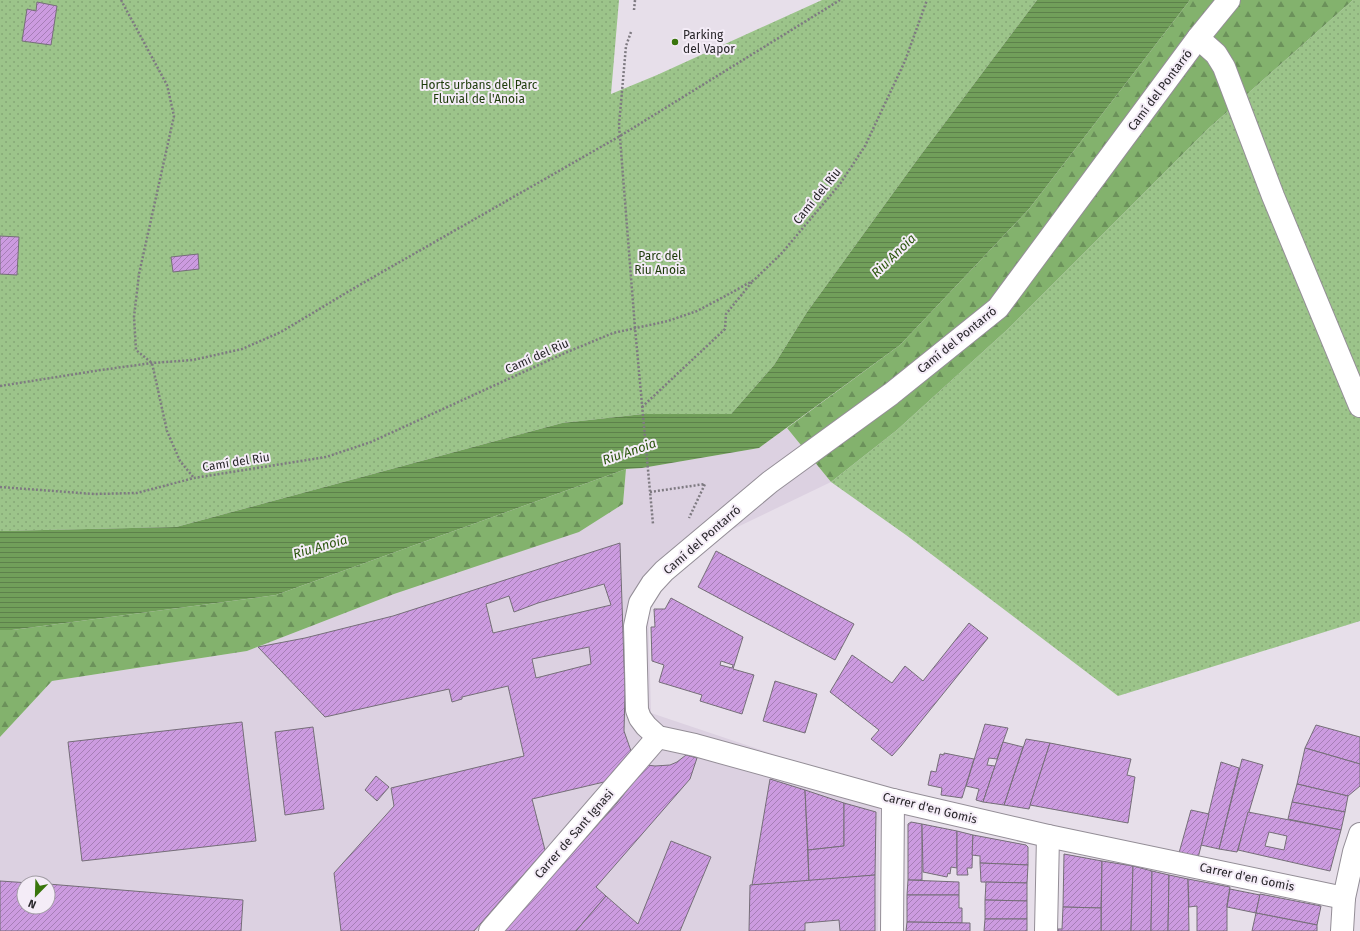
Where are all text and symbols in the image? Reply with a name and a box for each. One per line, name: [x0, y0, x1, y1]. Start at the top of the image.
place label: Parking del Vapor: [683, 28, 735, 56]
marker: Parking del Vapor: [670, 37, 680, 47]
street label: Camí del Pontarró: [1125, 47, 1195, 133]
park label: Horts urbans del Parc Fluvial de l'Anoia: [420, 78, 538, 106]
street label: Camí del Riu: [790, 165, 844, 227]
water label: Riu Anoia: [868, 231, 919, 280]
park label: Parc del Riu Anoia: [634, 249, 686, 277]
street label: Camí del Pontarró: [915, 304, 999, 376]
street label: Camí del Riu: [503, 336, 571, 376]
water label: Riu Anoia: [600, 435, 658, 468]
street label: Camí del Riu: [201, 450, 271, 474]
street label: Camí del Pontarró: [661, 503, 743, 577]
water label: Riu Anoia: [291, 532, 349, 561]
street label: Carrer de Sant Ignasi: [532, 787, 616, 881]
street label: Carrer d'en Gomis: [881, 790, 979, 827]
street label: Carrer d'en Gomis: [1198, 860, 1296, 894]
north arrow: [16, 875, 56, 915]
text: N: [26, 896, 38, 911]

